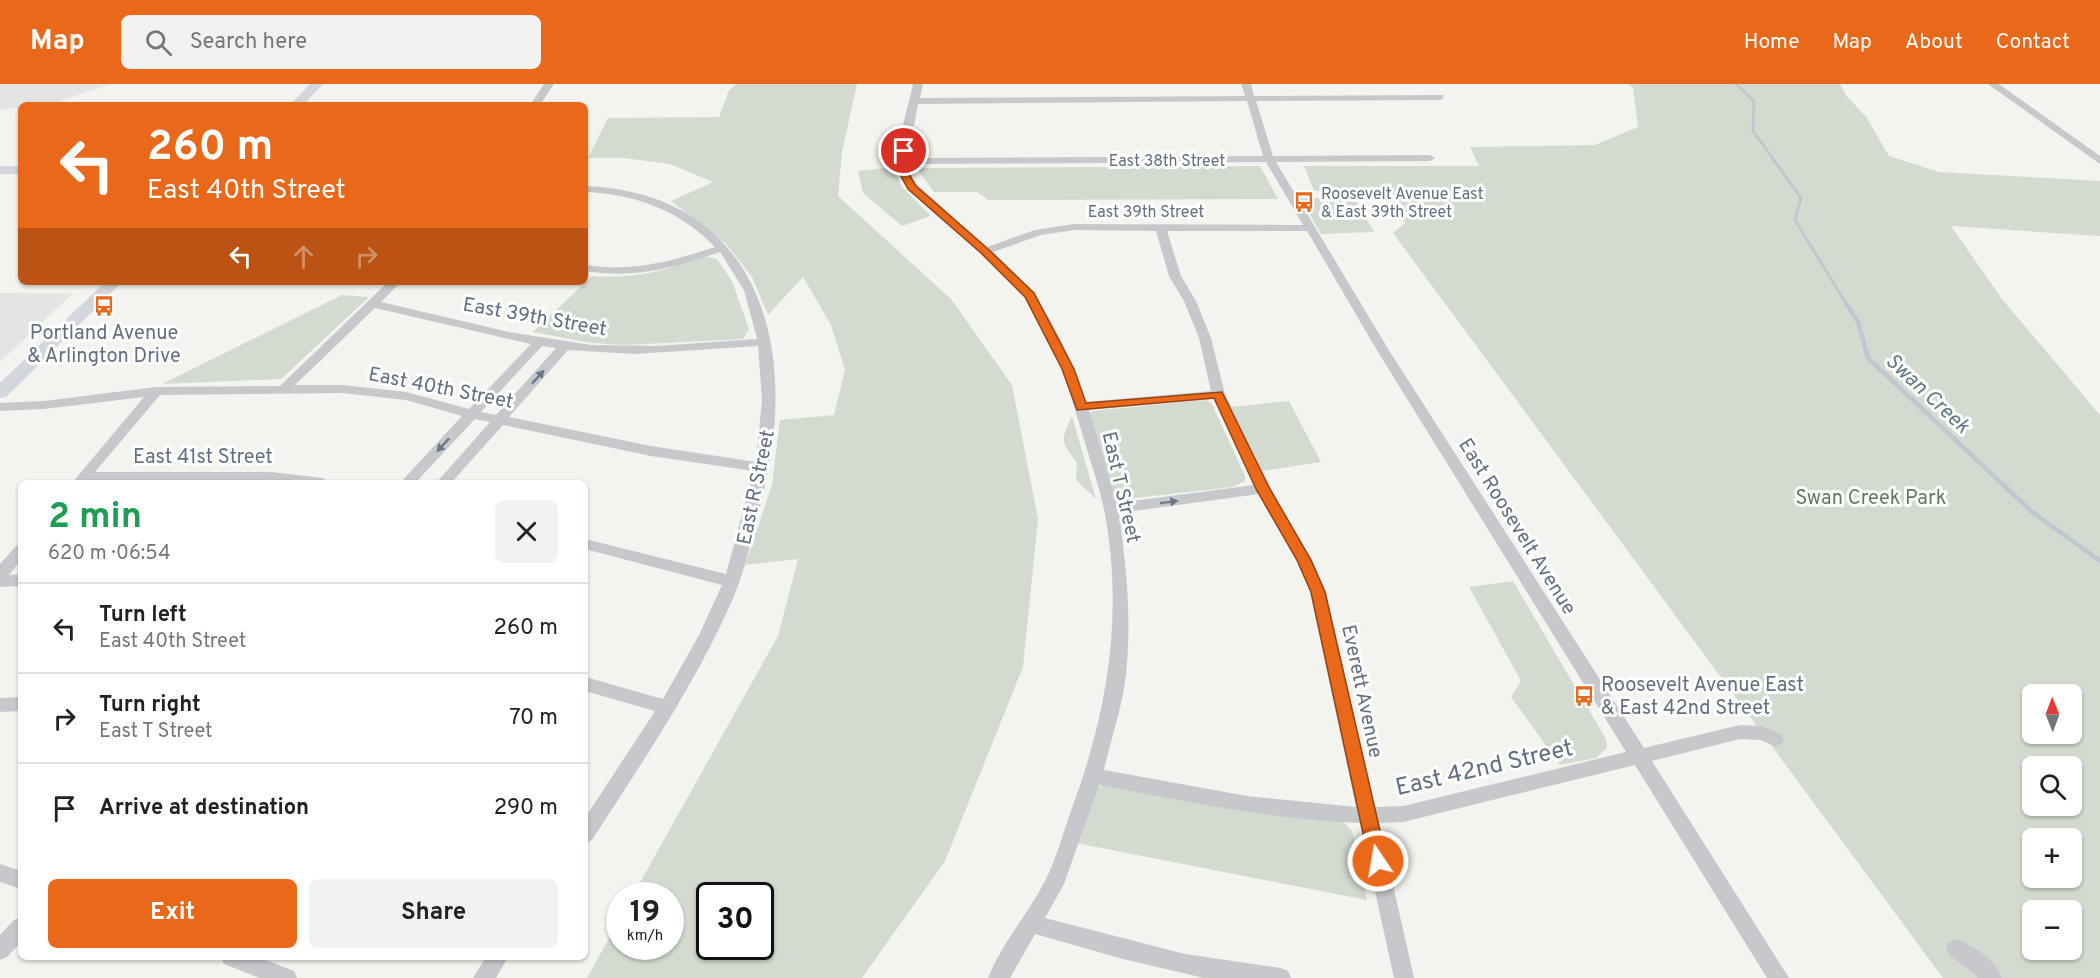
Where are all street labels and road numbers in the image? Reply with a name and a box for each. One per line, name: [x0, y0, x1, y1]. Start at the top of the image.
street label: East 38th Street: [1109, 152, 1225, 172]
street label: East 39th Street: [1088, 203, 1204, 223]
street label: East 39th Street: [461, 293, 609, 343]
street label: East 40th Street: [366, 362, 515, 416]
street label: East R Street: [732, 428, 782, 547]
street label: East T Street: [1095, 429, 1146, 546]
street label: East Roosevelt Avenue: [1451, 434, 1581, 620]
street label: East 41st Street: [133, 445, 273, 471]
street label: Everett Avenue: [1334, 622, 1388, 760]
street label: East 42nd Street: [1393, 734, 1576, 804]

